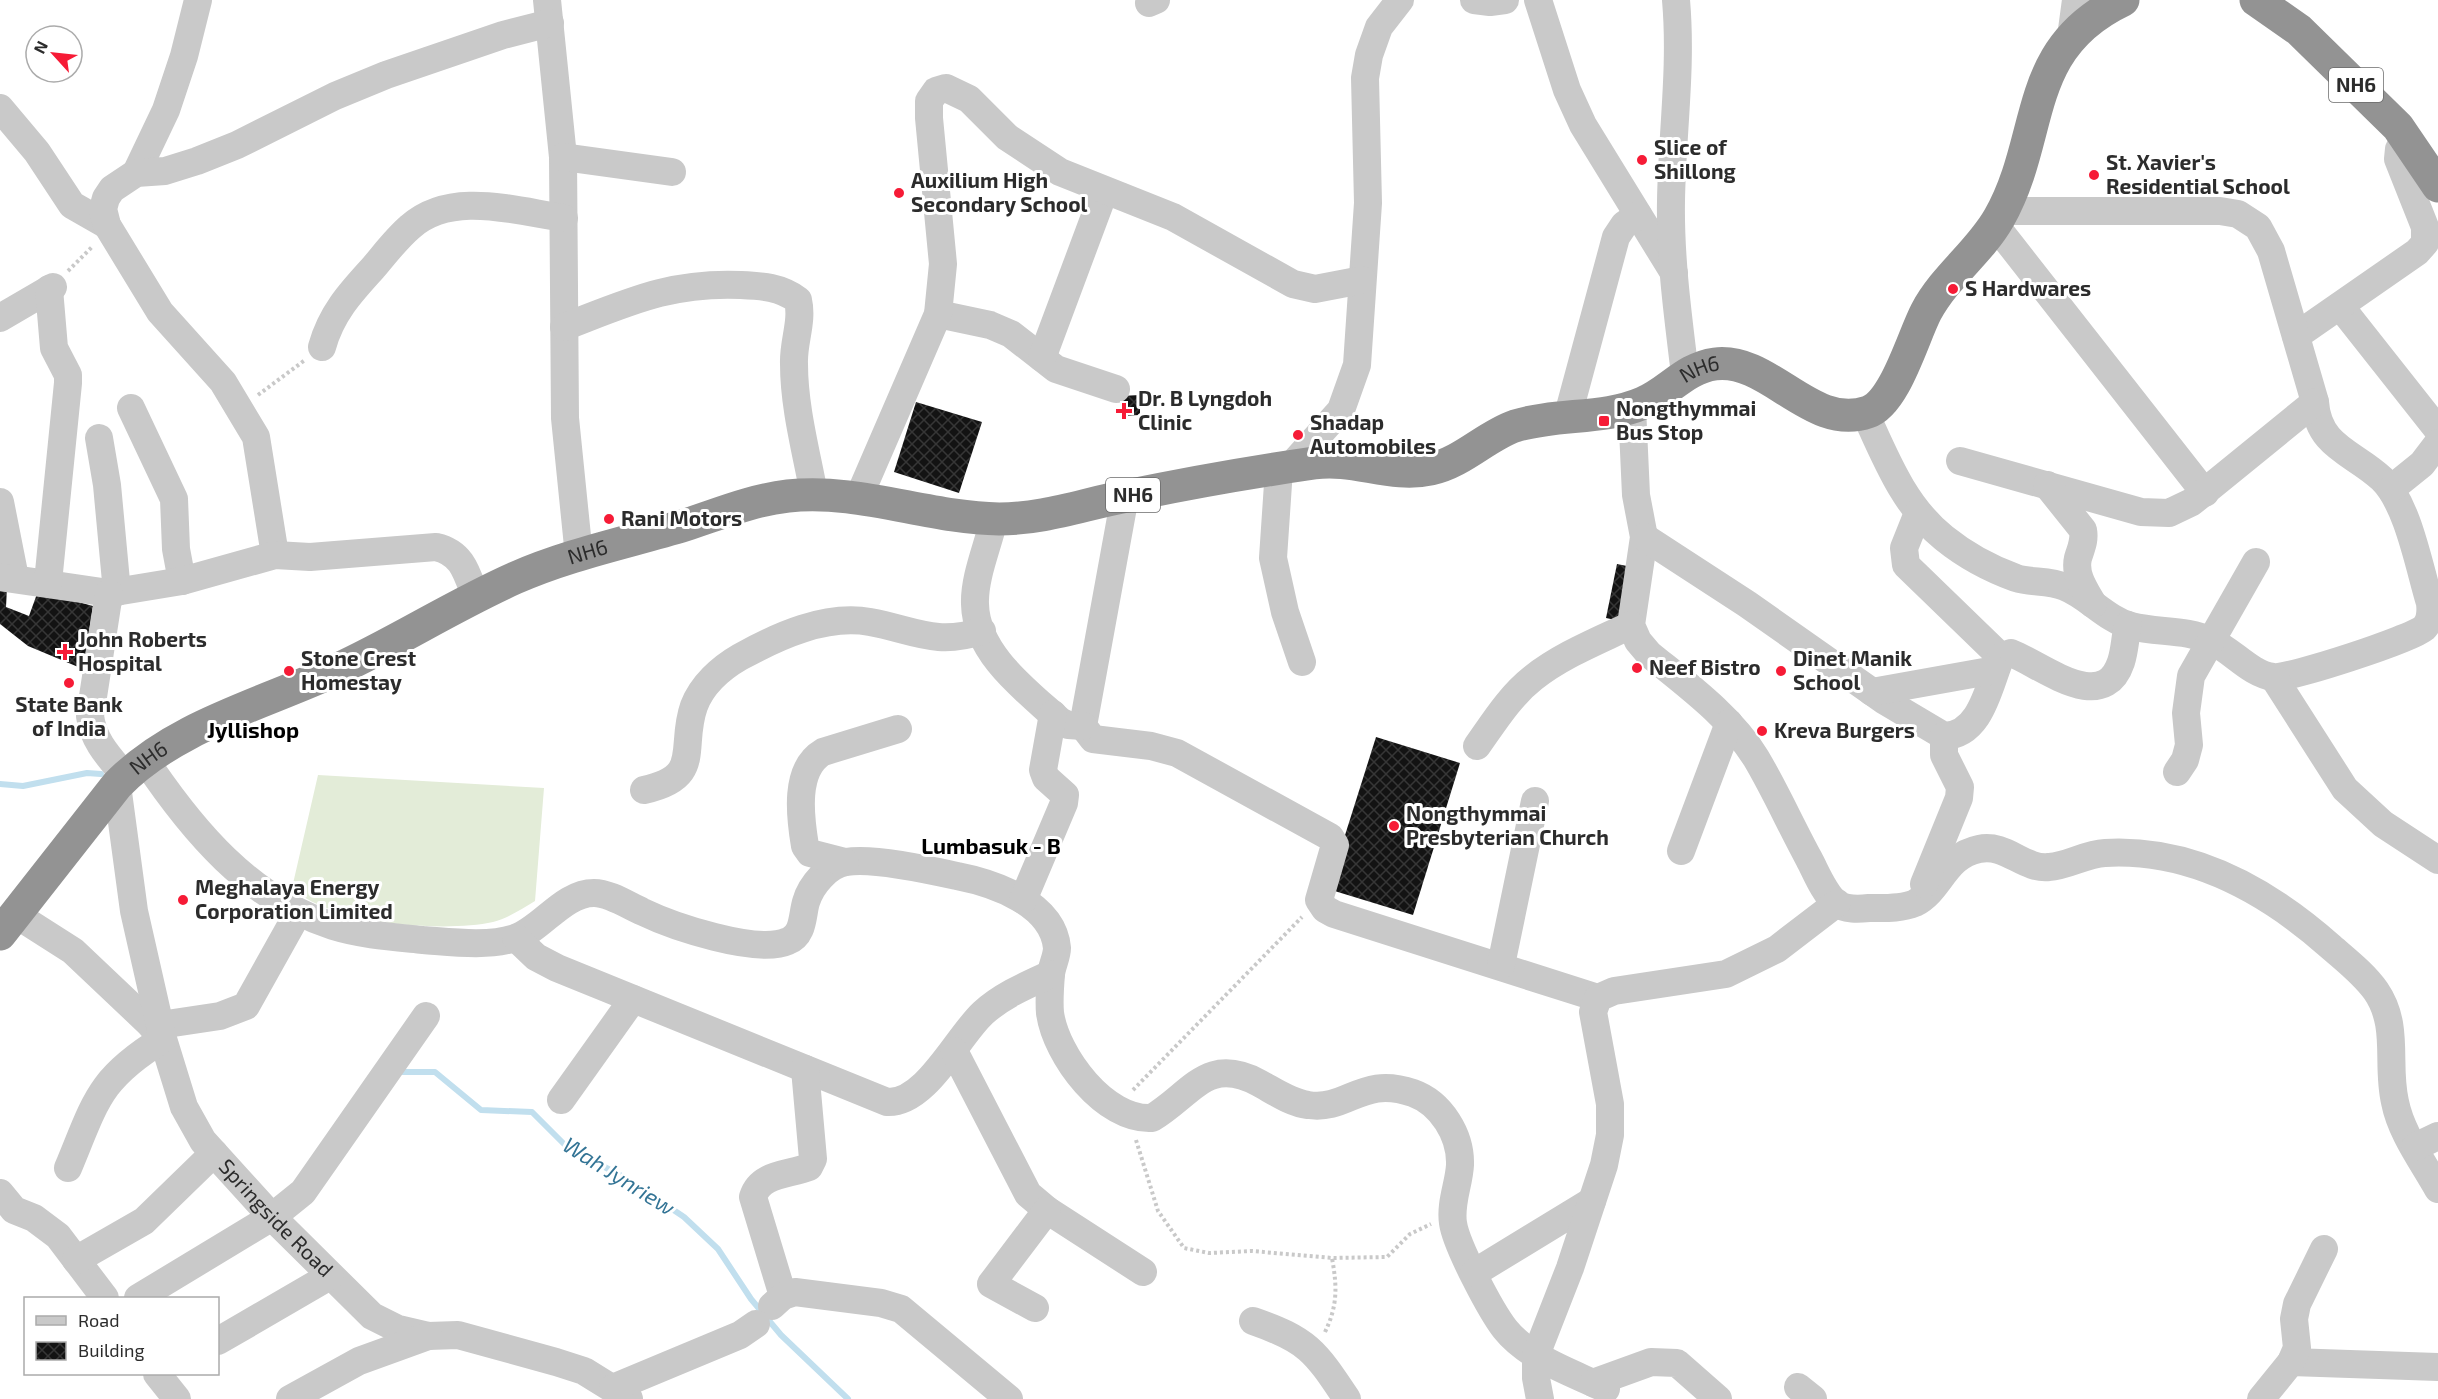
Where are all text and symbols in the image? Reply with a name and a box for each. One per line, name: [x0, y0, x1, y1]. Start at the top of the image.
north arrow: [24, 24, 84, 84]
text: N: [29, 37, 51, 56]
road number: NH6: [2329, 68, 2383, 102]
place label: Slice of Shillong: [1654, 134, 1736, 183]
place label: St. Xavier's Residential School: [2106, 149, 2290, 198]
marker: Slice of Shillong: [1635, 153, 1649, 167]
place label: Auxilium High Secondary School: [911, 167, 1088, 217]
marker: St. Xavier's Residential School: [2087, 168, 2101, 182]
marker: Auxilium High Secondary School: [892, 186, 906, 200]
place label: S Hardwares: [1965, 275, 2091, 300]
marker: S Hardwares: [1946, 282, 1960, 296]
street label: NH6: [1674, 349, 1721, 387]
place label: Dr. B Lyngdoh Clinic: [1138, 385, 1272, 434]
place label: Nongthymmai Bus Stop: [1616, 395, 1756, 444]
marker: Dr. B Lyngdoh Clinic: [1115, 402, 1133, 420]
place label: Shadap Automobiles: [1310, 409, 1436, 458]
marker: Nongthymmai Bus Stop: [1597, 414, 1611, 428]
marker: Shadap Automobiles: [1291, 428, 1305, 442]
road number: NH6: [1106, 478, 1160, 512]
place label: Rani Motors: [621, 505, 742, 530]
marker: Rani Motors: [602, 512, 616, 526]
street label: NH6: [564, 533, 610, 569]
place label: John Roberts Hospital: [78, 626, 207, 675]
marker: John Roberts Hospital: [56, 643, 74, 661]
place label: Stone Crest Homestay: [301, 645, 416, 695]
place label: Dinet Manik School: [1793, 645, 1912, 694]
place label: Neef Bistro: [1649, 654, 1761, 679]
marker: Neef Bistro: [1630, 661, 1644, 675]
marker: Stone Crest Homestay: [282, 664, 296, 678]
marker: Dinet Manik School: [1774, 664, 1788, 678]
marker: State Bank of India: [62, 676, 76, 690]
place label: State Bank of India: [15, 691, 123, 740]
district label: Jyllishop: [207, 716, 299, 743]
place label: Kreva Burgers: [1774, 717, 1915, 742]
marker: Kreva Burgers: [1755, 724, 1769, 738]
street label: NH6: [124, 735, 171, 779]
place label: Nongthymmai Presbyterian Church: [1406, 800, 1609, 850]
marker: Nongthymmai Presbyterian Church: [1387, 819, 1401, 833]
district label: Lumbasuk - B: [921, 832, 1061, 858]
place label: Meghalaya Energy Corporation Limited: [195, 874, 393, 923]
marker: Meghalaya Energy Corporation Limited: [176, 893, 190, 907]
water label: Wah Jynriew: [558, 1130, 680, 1221]
street label: Springside Road: [214, 1153, 339, 1281]
legend: [24, 1297, 219, 1375]
text: Road: [78, 1309, 119, 1331]
text: Building: [78, 1339, 145, 1361]

